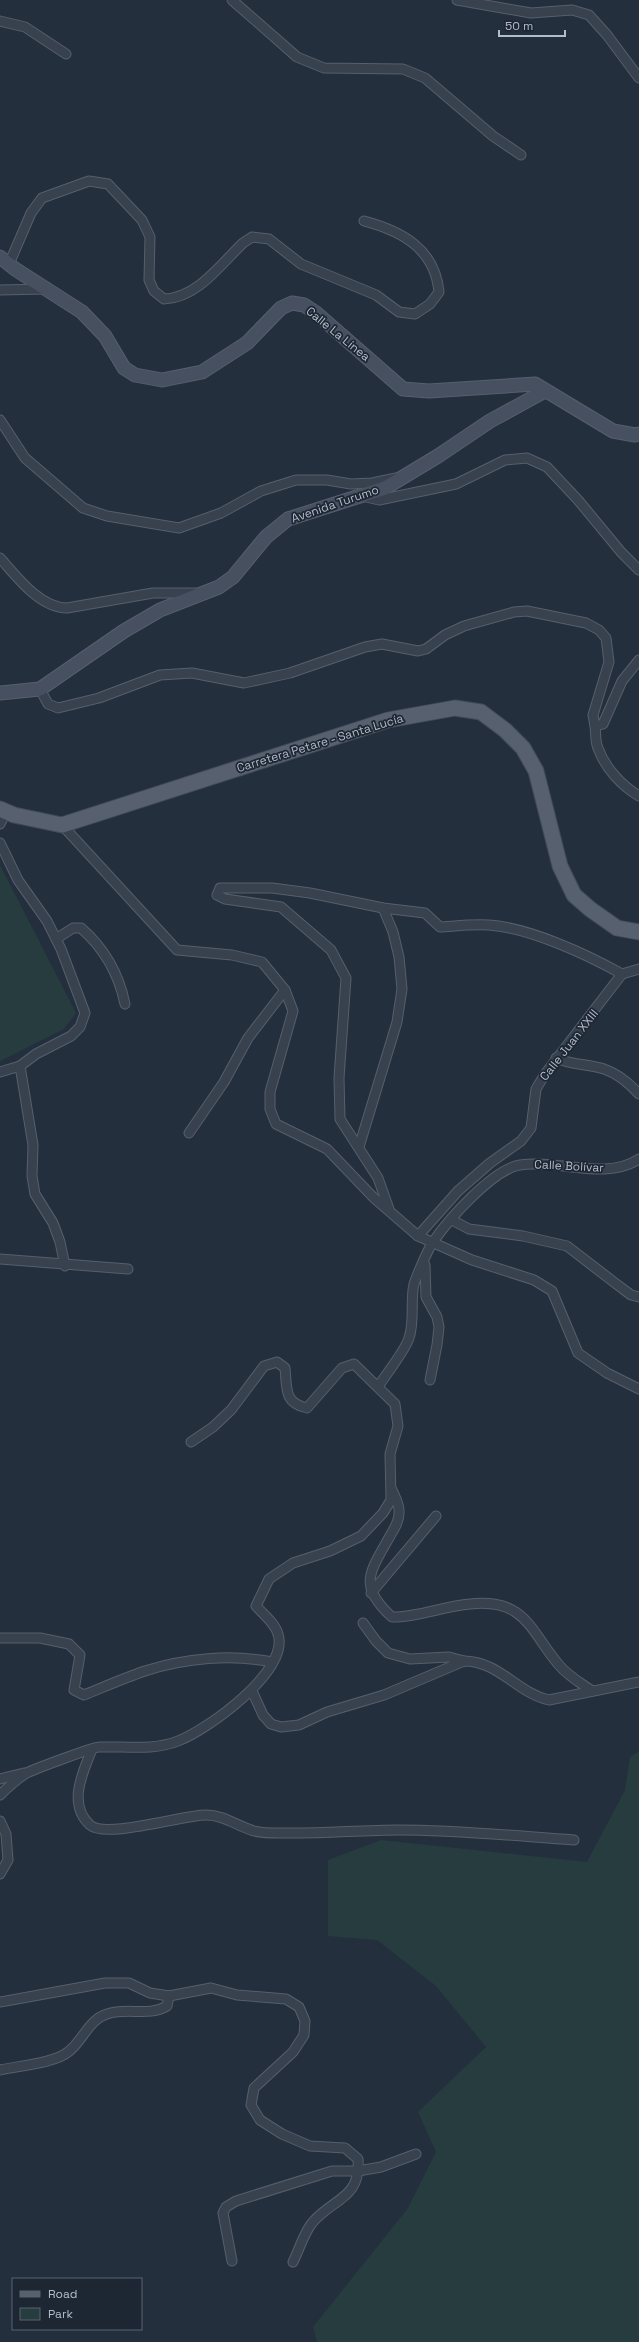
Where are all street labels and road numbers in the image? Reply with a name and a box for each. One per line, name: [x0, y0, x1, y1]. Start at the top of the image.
street label: Calle La Línea: [303, 303, 373, 365]
street label: Avenida Turumo: [289, 482, 381, 526]
street label: Carretera Petare - Santa Lucía: [235, 710, 405, 776]
street label: Calle Juan XXIII: [536, 1006, 602, 1084]
street label: Calle Bolívar: [534, 1156, 605, 1176]

